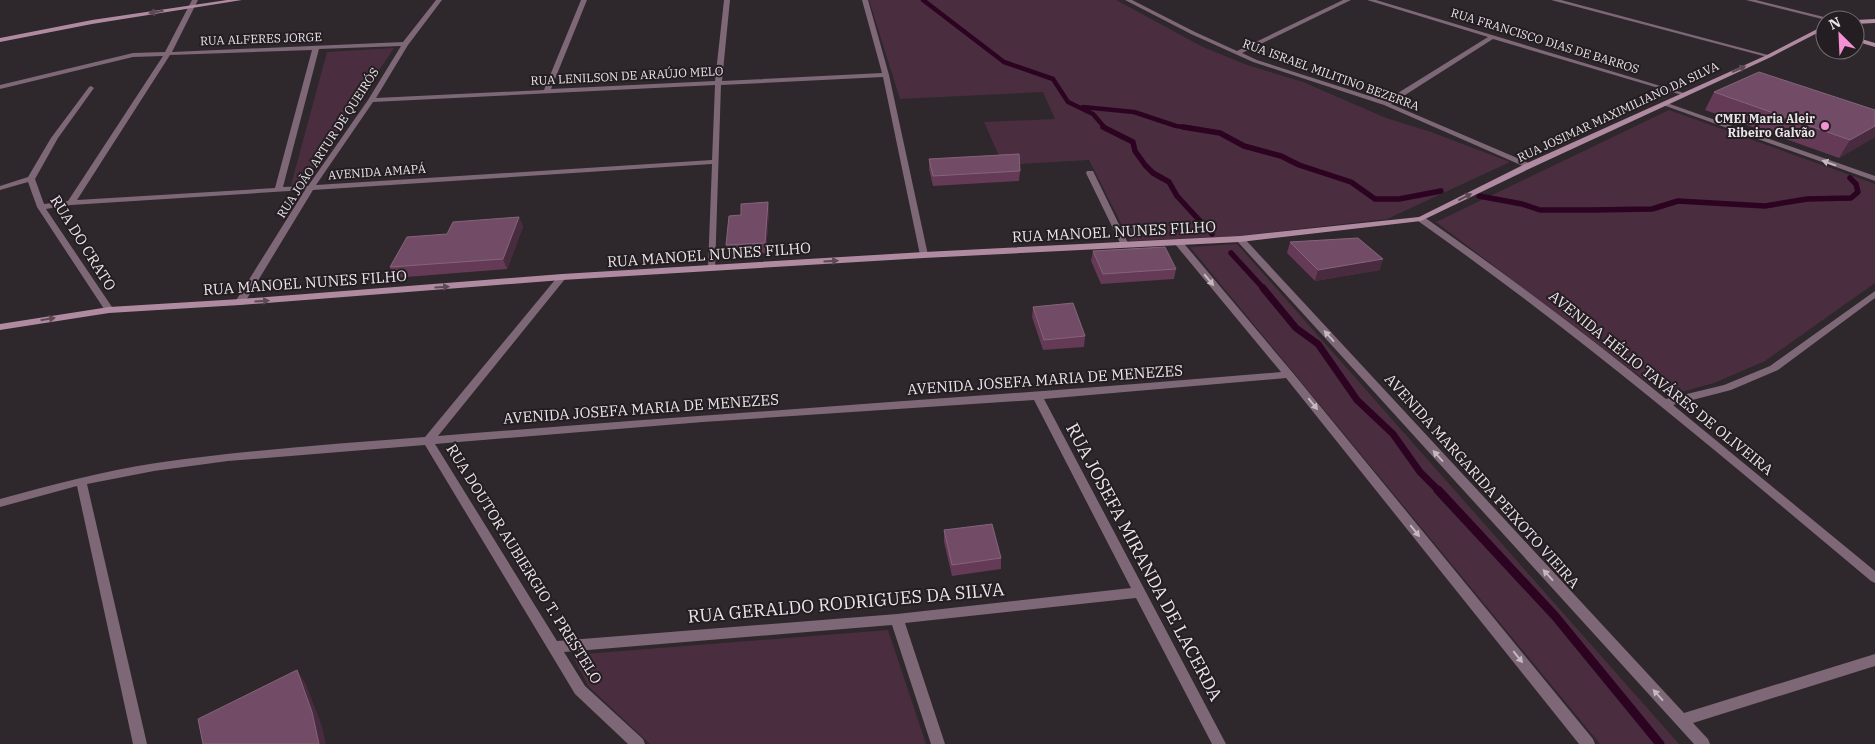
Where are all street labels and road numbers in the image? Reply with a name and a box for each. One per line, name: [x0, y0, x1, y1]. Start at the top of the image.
street label: RUA FRANCISCO DIAS DE BARROS: [1449, 5, 1641, 76]
street label: RUA ALFERES JORGE: [200, 29, 322, 48]
street label: RUA ISRAEL MILITINO BEZERRA: [1241, 36, 1422, 114]
street label: RUA JOSIMAR MAXIMILIANO DA SILVA: [1515, 58, 1722, 165]
street label: RUA LENILSON DE ARAÚJO MELO: [530, 63, 724, 88]
street label: RUA JOÃO ARTUR DE QUEIRÓS: [273, 65, 382, 221]
street label: AVENIDA AMAPÁ: [328, 161, 427, 182]
street label: RUA DO CRATO: [46, 191, 120, 294]
street label: RUA MANOEL NUNES FILHO: [1011, 217, 1217, 246]
street label: RUA MANOEL NUNES FILHO: [606, 238, 812, 271]
street label: RUA MANOEL NUNES FILHO: [202, 266, 408, 299]
street label: AVENIDA HÉLIO TAVÁRES DE OLIVEIRA: [1545, 286, 1778, 480]
street label: AVENIDA JOSEFA MARIA DE MENEZES: [906, 360, 1184, 399]
street label: AVENIDA MARGARIDA PEIXOTO VIEIRA: [1381, 369, 1584, 592]
street label: AVENIDA JOSEFA MARIA DE MENEZES: [502, 389, 780, 428]
street label: RUA JOSEFA MIRANDA DE LACERDA: [1061, 419, 1228, 705]
street label: RUA DOUTOR AUBIERGIO T. PRESTELO: [442, 440, 606, 687]
street label: RUA GERALDO RODRIGUES DA SILVA: [687, 577, 1006, 628]

